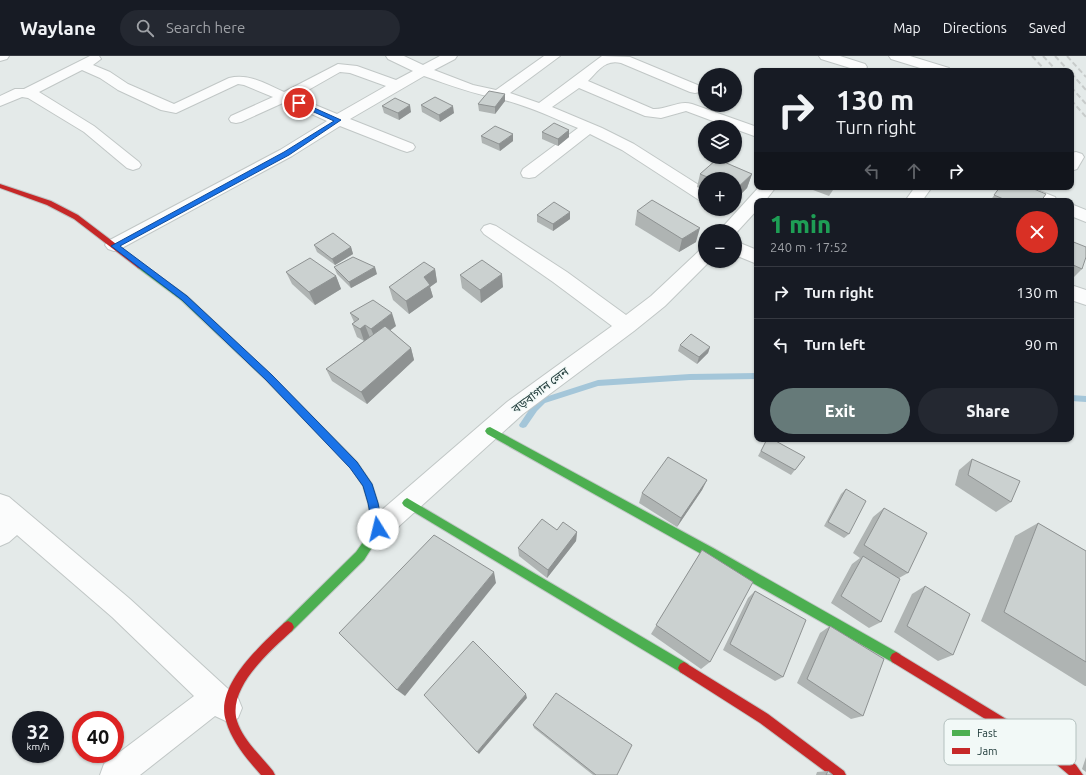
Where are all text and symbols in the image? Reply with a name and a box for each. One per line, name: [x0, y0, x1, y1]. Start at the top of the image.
search box: [120, 10, 400, 46]
text: Waylane: [20, 17, 96, 39]
icon: search: [134, 17, 156, 39]
text: Search here: [166, 19, 245, 36]
text: Map: [893, 20, 921, 36]
text: Directions: [943, 20, 1007, 36]
text: Saved: [1029, 20, 1066, 36]
map controls: [698, 68, 742, 268]
button: sound: [698, 68, 742, 112]
icon: right: [770, 84, 822, 136]
text: 130 m: [836, 84, 914, 115]
pin: [282, 86, 316, 120]
icon: arrive: [288, 92, 310, 114]
text: Turn right: [836, 117, 916, 137]
button: layers: [698, 120, 742, 164]
icon: left: [861, 160, 883, 182]
icon: ahead: [903, 160, 925, 182]
icon: right: [945, 160, 967, 182]
button: +: [698, 172, 742, 216]
text: 1 min: [770, 211, 831, 238]
button: close: [1016, 211, 1058, 253]
button: −: [698, 224, 742, 268]
text: 240 m · 17:52: [770, 240, 848, 254]
icon: right: [770, 282, 792, 304]
text: Turn right: [804, 284, 874, 301]
text: 130 m: [1016, 284, 1058, 301]
icon: left: [770, 334, 792, 356]
text: Turn left: [804, 336, 865, 353]
text: 90 m: [1025, 336, 1058, 353]
street label: বড়বাগান লেন: [508, 364, 572, 417]
button: Exit: [770, 388, 910, 434]
button: Share: [918, 388, 1058, 434]
position arrow: [357, 508, 399, 550]
speed limit sign: 40: [72, 711, 124, 763]
legend: [944, 719, 1076, 765]
text: 32: [27, 720, 49, 743]
text: Fast: [977, 727, 998, 739]
text: km/h: [26, 741, 50, 752]
text: Jam: [977, 745, 998, 757]

